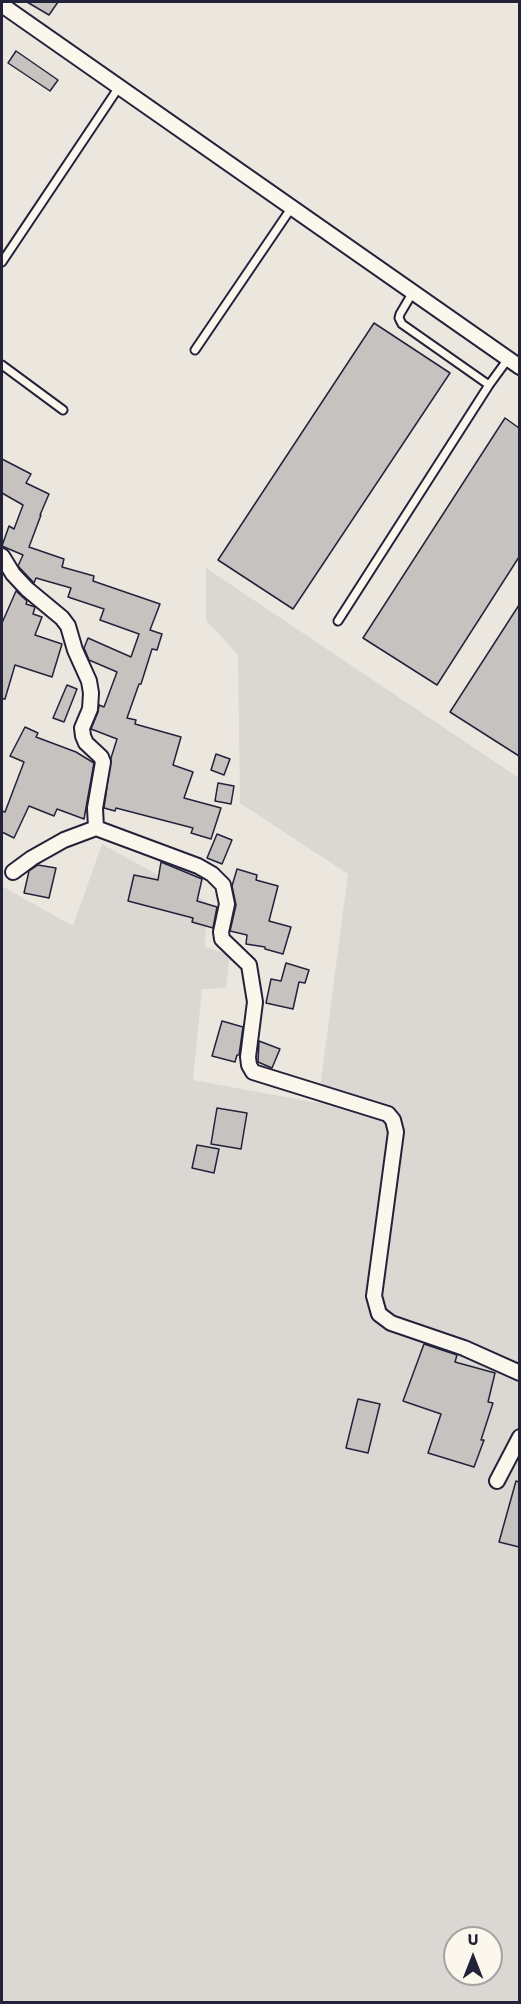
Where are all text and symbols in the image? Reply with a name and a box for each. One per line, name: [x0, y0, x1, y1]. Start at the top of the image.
north arrow: [443, 1926, 503, 1986]
text: U: [468, 1929, 478, 1950]

